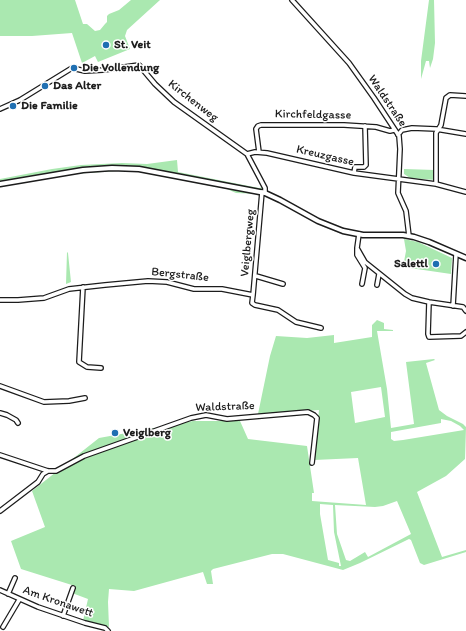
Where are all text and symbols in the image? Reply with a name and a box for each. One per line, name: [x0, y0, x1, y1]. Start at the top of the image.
place label: St. Veit: [114, 38, 151, 52]
marker: St. Veit: [101, 40, 111, 50]
place label: Die Vollendung: [82, 61, 159, 75]
marker: Die Vollendung: [69, 63, 79, 73]
street label: Waldstraße: [364, 72, 410, 130]
street label: Kirchenweg: [165, 77, 221, 125]
place label: Das Alter: [53, 79, 101, 93]
marker: Das Alter: [40, 81, 50, 91]
place label: Die Familie: [21, 99, 78, 113]
marker: Die Familie: [8, 101, 18, 111]
street label: Kirchfeldgasse: [275, 107, 351, 123]
street label: Kreuzgasse: [295, 142, 355, 170]
street label: Veiglbergweg: [238, 209, 258, 277]
place label: Salettl: [394, 257, 428, 271]
marker: Salettl: [431, 259, 441, 269]
street label: Bergstraße: [150, 265, 210, 285]
street label: Waldstraße: [195, 399, 255, 415]
place label: Veiglberg: [123, 426, 171, 440]
marker: Veiglberg: [110, 428, 120, 438]
street label: Am Kronawett: [21, 583, 95, 621]

